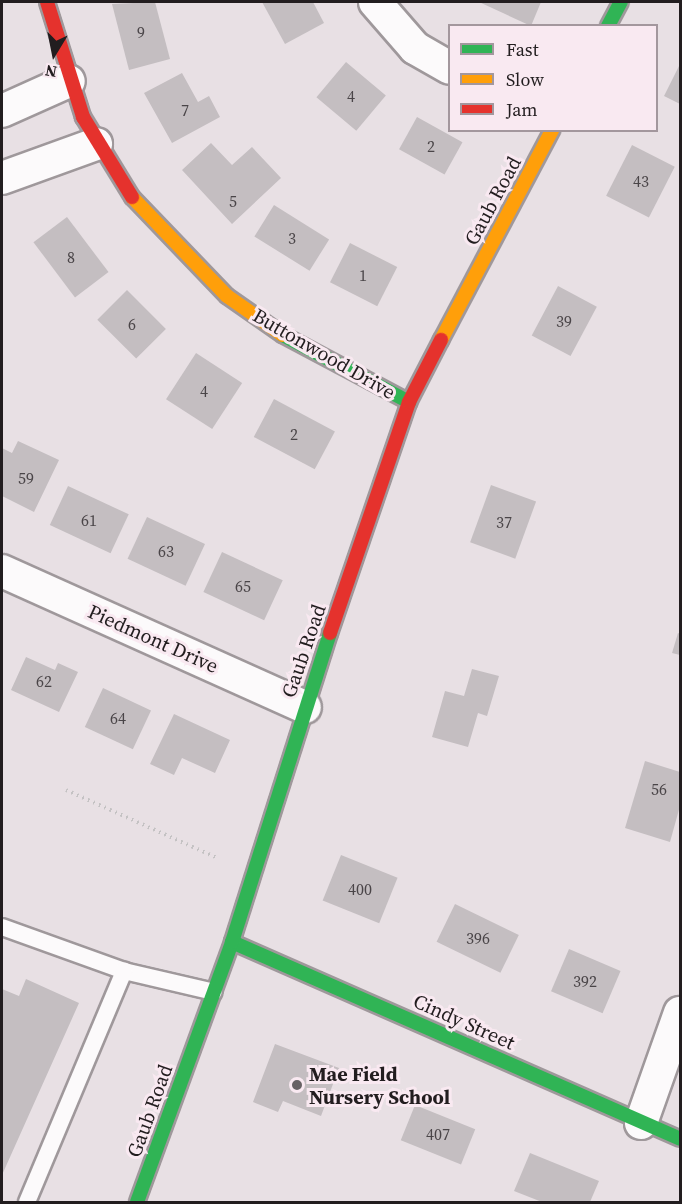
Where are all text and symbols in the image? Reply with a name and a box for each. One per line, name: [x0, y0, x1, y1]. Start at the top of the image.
house number: 9: [137, 22, 145, 42]
north arrow: [24, 24, 84, 84]
legend: [448, 24, 658, 132]
text: Fast: [506, 37, 539, 62]
text: N: [43, 60, 59, 84]
text: Slow: [506, 67, 544, 92]
house number: 4: [347, 86, 355, 106]
text: Jam: [506, 97, 538, 122]
house number: 7: [181, 100, 189, 120]
house number: 2: [427, 136, 435, 156]
street label: Gaub Road: [460, 153, 526, 249]
house number: 43: [633, 171, 649, 191]
house number: 5: [229, 191, 237, 211]
house number: 3: [288, 228, 296, 248]
house number: 8: [67, 247, 75, 267]
house number: 1: [359, 265, 367, 285]
street label: Buttonwood Drive: [248, 303, 400, 405]
house number: 39: [556, 311, 572, 331]
house number: 6: [128, 314, 136, 334]
house number: 4: [200, 381, 208, 401]
house number: 2: [290, 424, 298, 444]
house number: 59: [18, 468, 34, 488]
house number: 61: [81, 510, 97, 530]
house number: 37: [496, 512, 512, 532]
house number: 63: [158, 541, 174, 561]
house number: 65: [235, 576, 251, 596]
street label: Piedmont Drive: [84, 600, 222, 678]
street label: Gaub Road: [277, 601, 331, 701]
house number: 62: [36, 671, 52, 691]
house number: 64: [110, 708, 126, 728]
house number: 56: [651, 779, 667, 799]
house number: 400: [348, 879, 372, 899]
house number: 396: [466, 928, 490, 948]
house number: 392: [573, 971, 597, 991]
street label: Cindy Street: [410, 989, 518, 1055]
street label: Gaub Road: [122, 1061, 178, 1161]
place label: Mae Field Nursery School: [309, 1062, 450, 1109]
marker: Mae Field Nursery School: [290, 1078, 304, 1092]
house number: 407: [426, 1124, 450, 1144]

